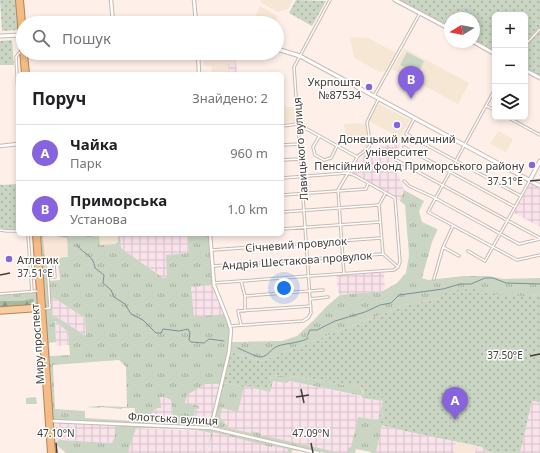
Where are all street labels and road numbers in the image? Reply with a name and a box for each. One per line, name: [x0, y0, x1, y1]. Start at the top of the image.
street label: Лавицького вулиця: [289, 97, 311, 201]
street label: Січневий провулок: [245, 233, 347, 255]
street label: Андрія Шестакова провулок: [221, 247, 373, 273]
street label: Миру проспект: [27, 303, 47, 385]
street label: Флотська вулиця: [128, 408, 218, 428]

